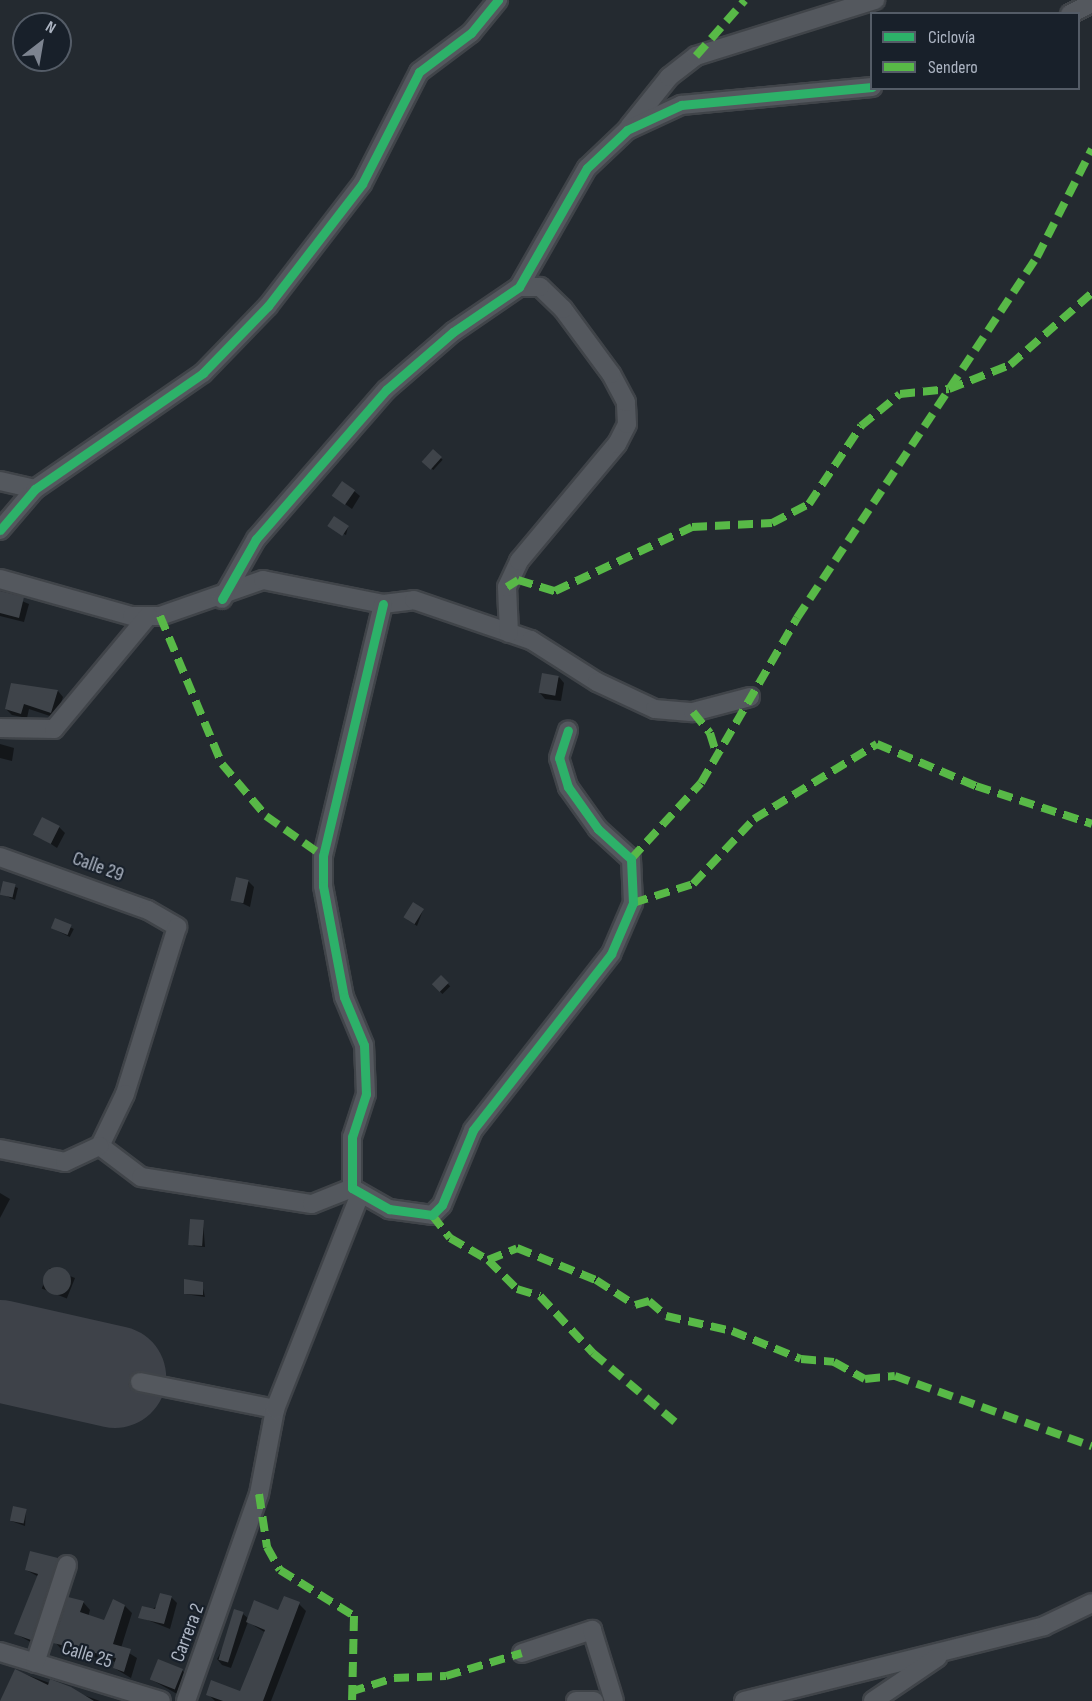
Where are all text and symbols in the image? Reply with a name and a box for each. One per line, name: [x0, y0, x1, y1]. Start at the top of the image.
north arrow: [12, 12, 72, 72]
legend: [870, 12, 1080, 90]
text: N: [42, 18, 59, 38]
text: Ciclovía: [928, 27, 975, 48]
text: Sendero: [928, 57, 978, 78]
street label: Calle 29: [69, 847, 127, 887]
street label: Carrera 2: [166, 1600, 210, 1666]
street label: Calle 25: [59, 1636, 115, 1674]

